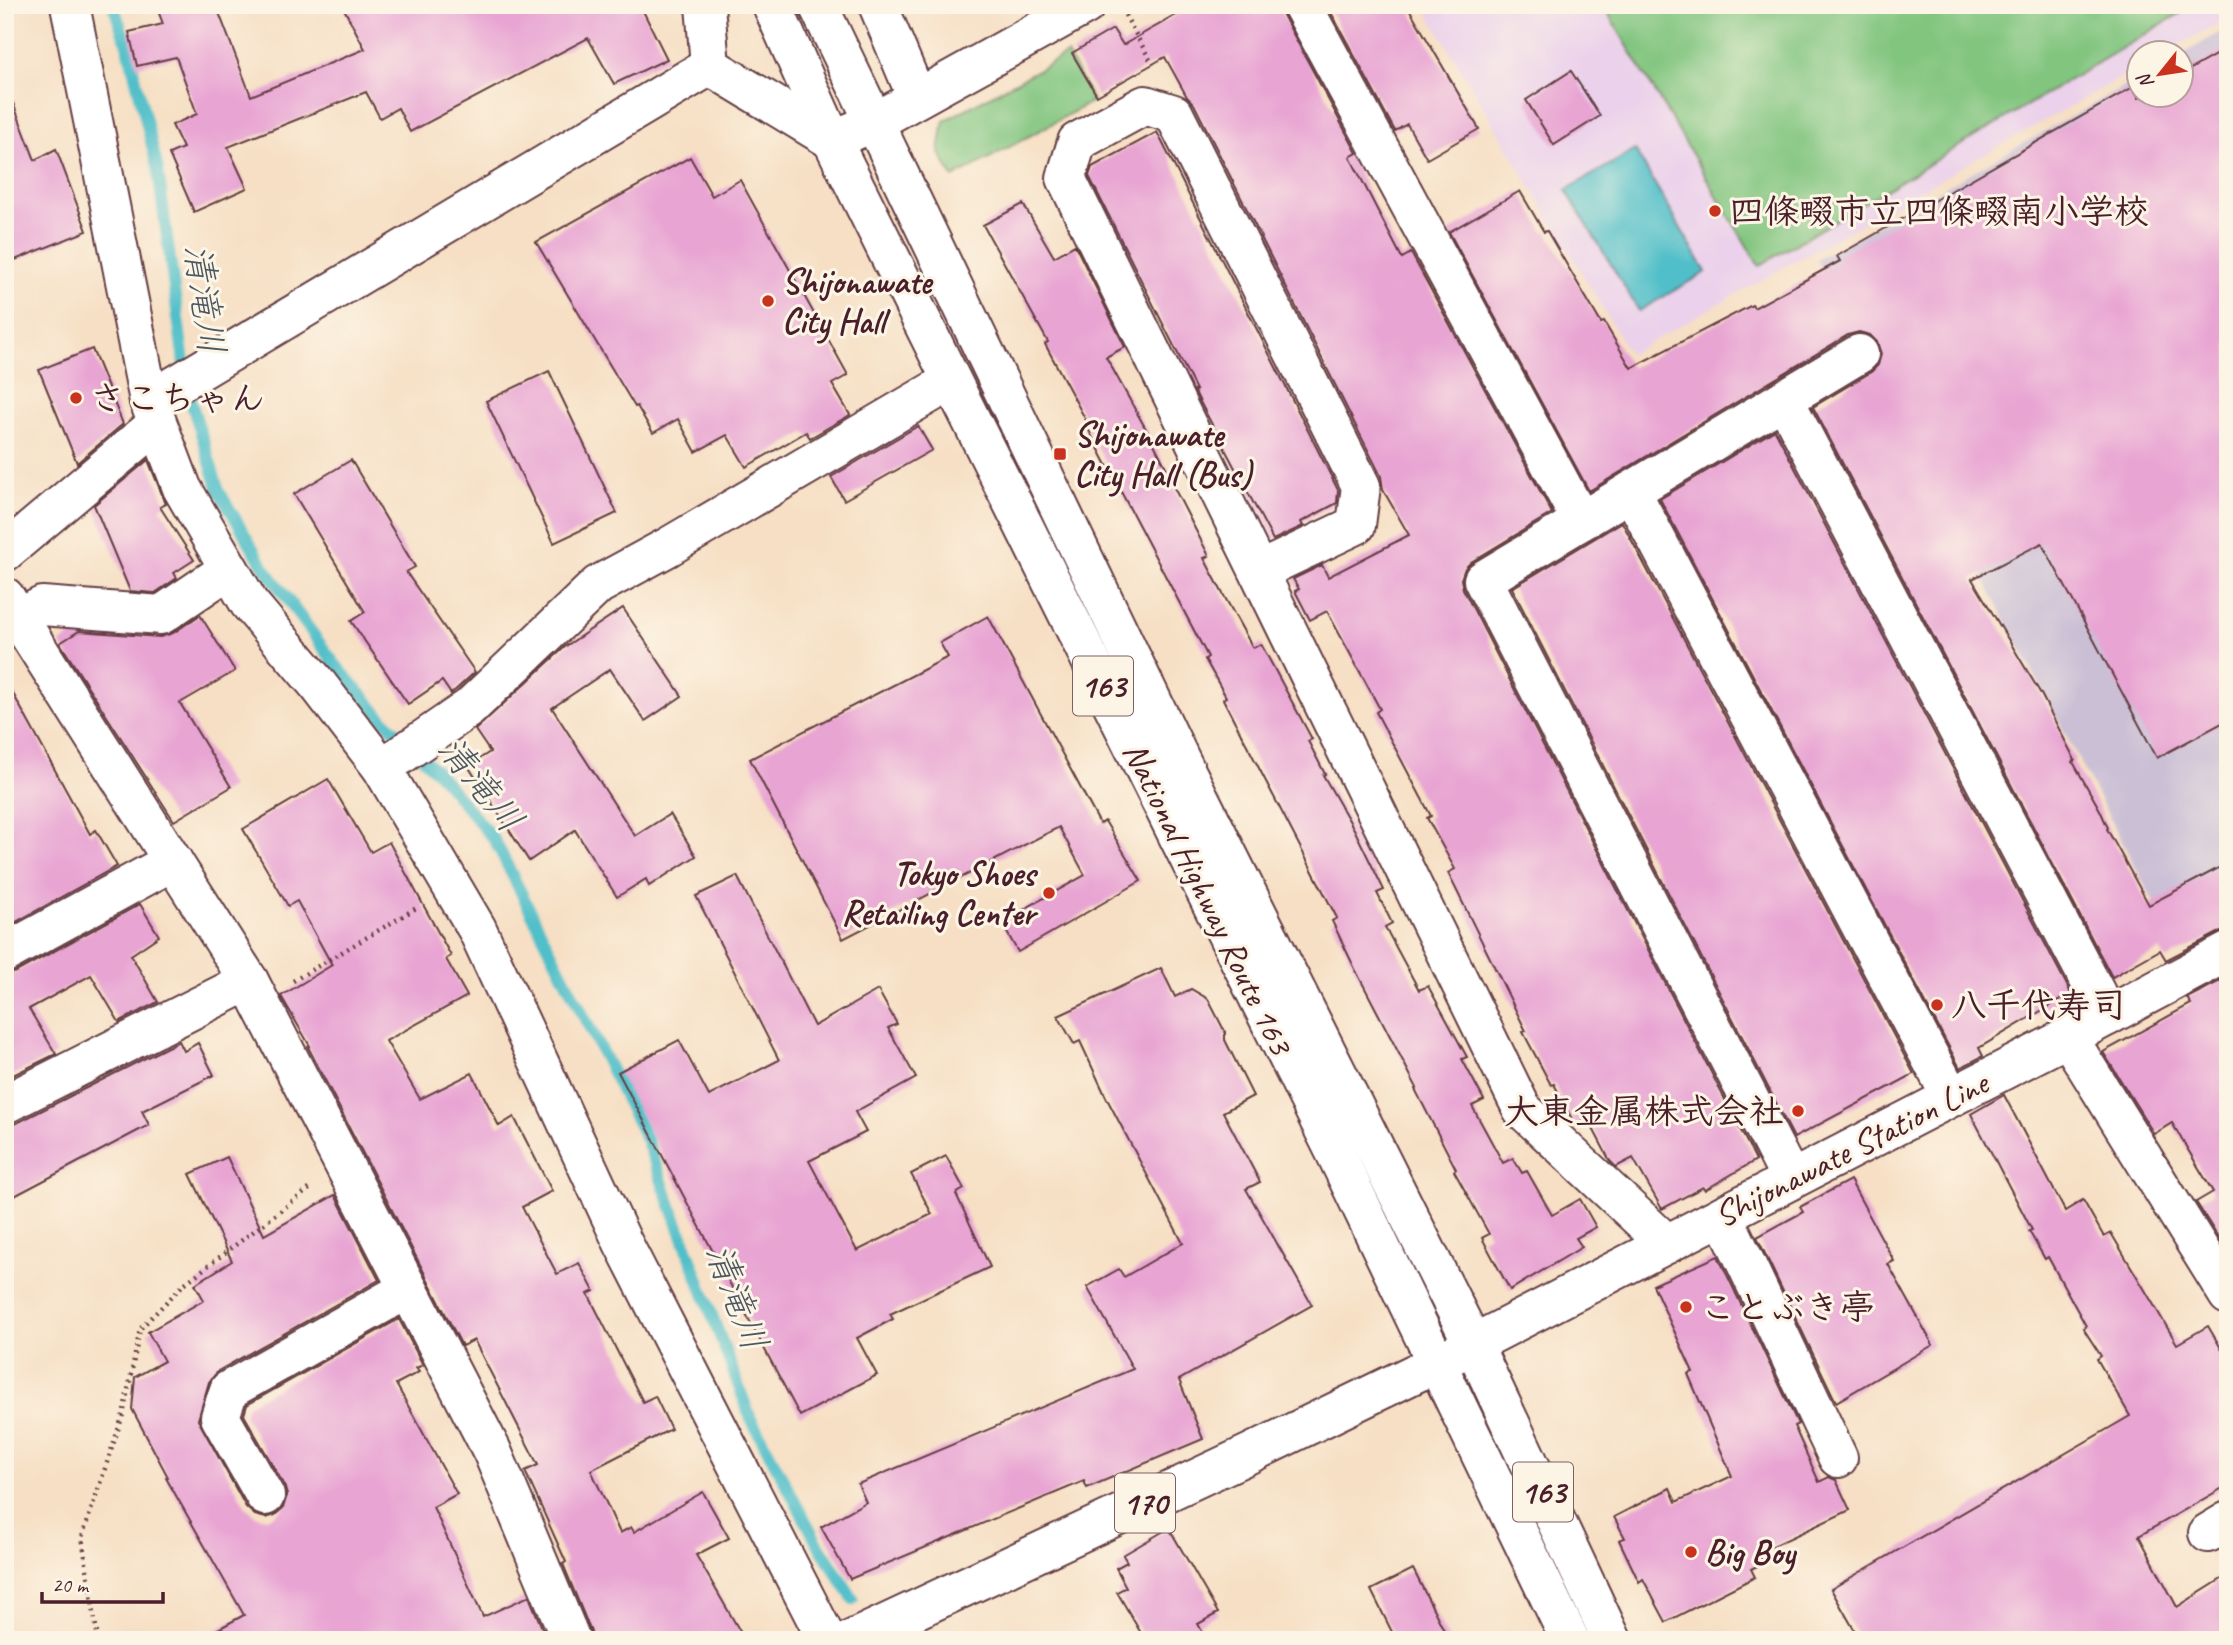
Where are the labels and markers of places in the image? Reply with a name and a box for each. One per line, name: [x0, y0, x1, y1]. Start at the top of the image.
place label: 四條畷市立四條畷南小学校: [1729, 189, 2149, 234]
marker: 四條畷市立四條畷南小学校: [1707, 203, 1723, 219]
place label: Shijonawate City Hall: [782, 259, 934, 344]
marker: Shijonawate City Hall: [760, 293, 776, 309]
place label: さこちゃん: [90, 376, 265, 421]
marker: さこちゃん: [68, 390, 84, 406]
place label: Shijonawate City Hall (Bus): [1074, 412, 1254, 497]
marker: Shijonawate City Hall (Bus): [1052, 446, 1068, 462]
place label: Tokyo Shoes Retailing Center: [841, 851, 1039, 936]
marker: Tokyo Shoes Retailing Center: [1041, 885, 1057, 901]
place label: 八千代寿司: [1951, 983, 2126, 1028]
marker: 八千代寿司: [1929, 997, 1945, 1013]
place label: 大東金属株式会社: [1504, 1089, 1784, 1134]
marker: 大東金属株式会社: [1790, 1103, 1806, 1119]
place label: ことぶき亭: [1700, 1285, 1875, 1330]
marker: ことぶき亭: [1678, 1299, 1694, 1315]
place label: Big Boy: [1705, 1530, 1798, 1575]
marker: Big Boy: [1683, 1544, 1699, 1560]

